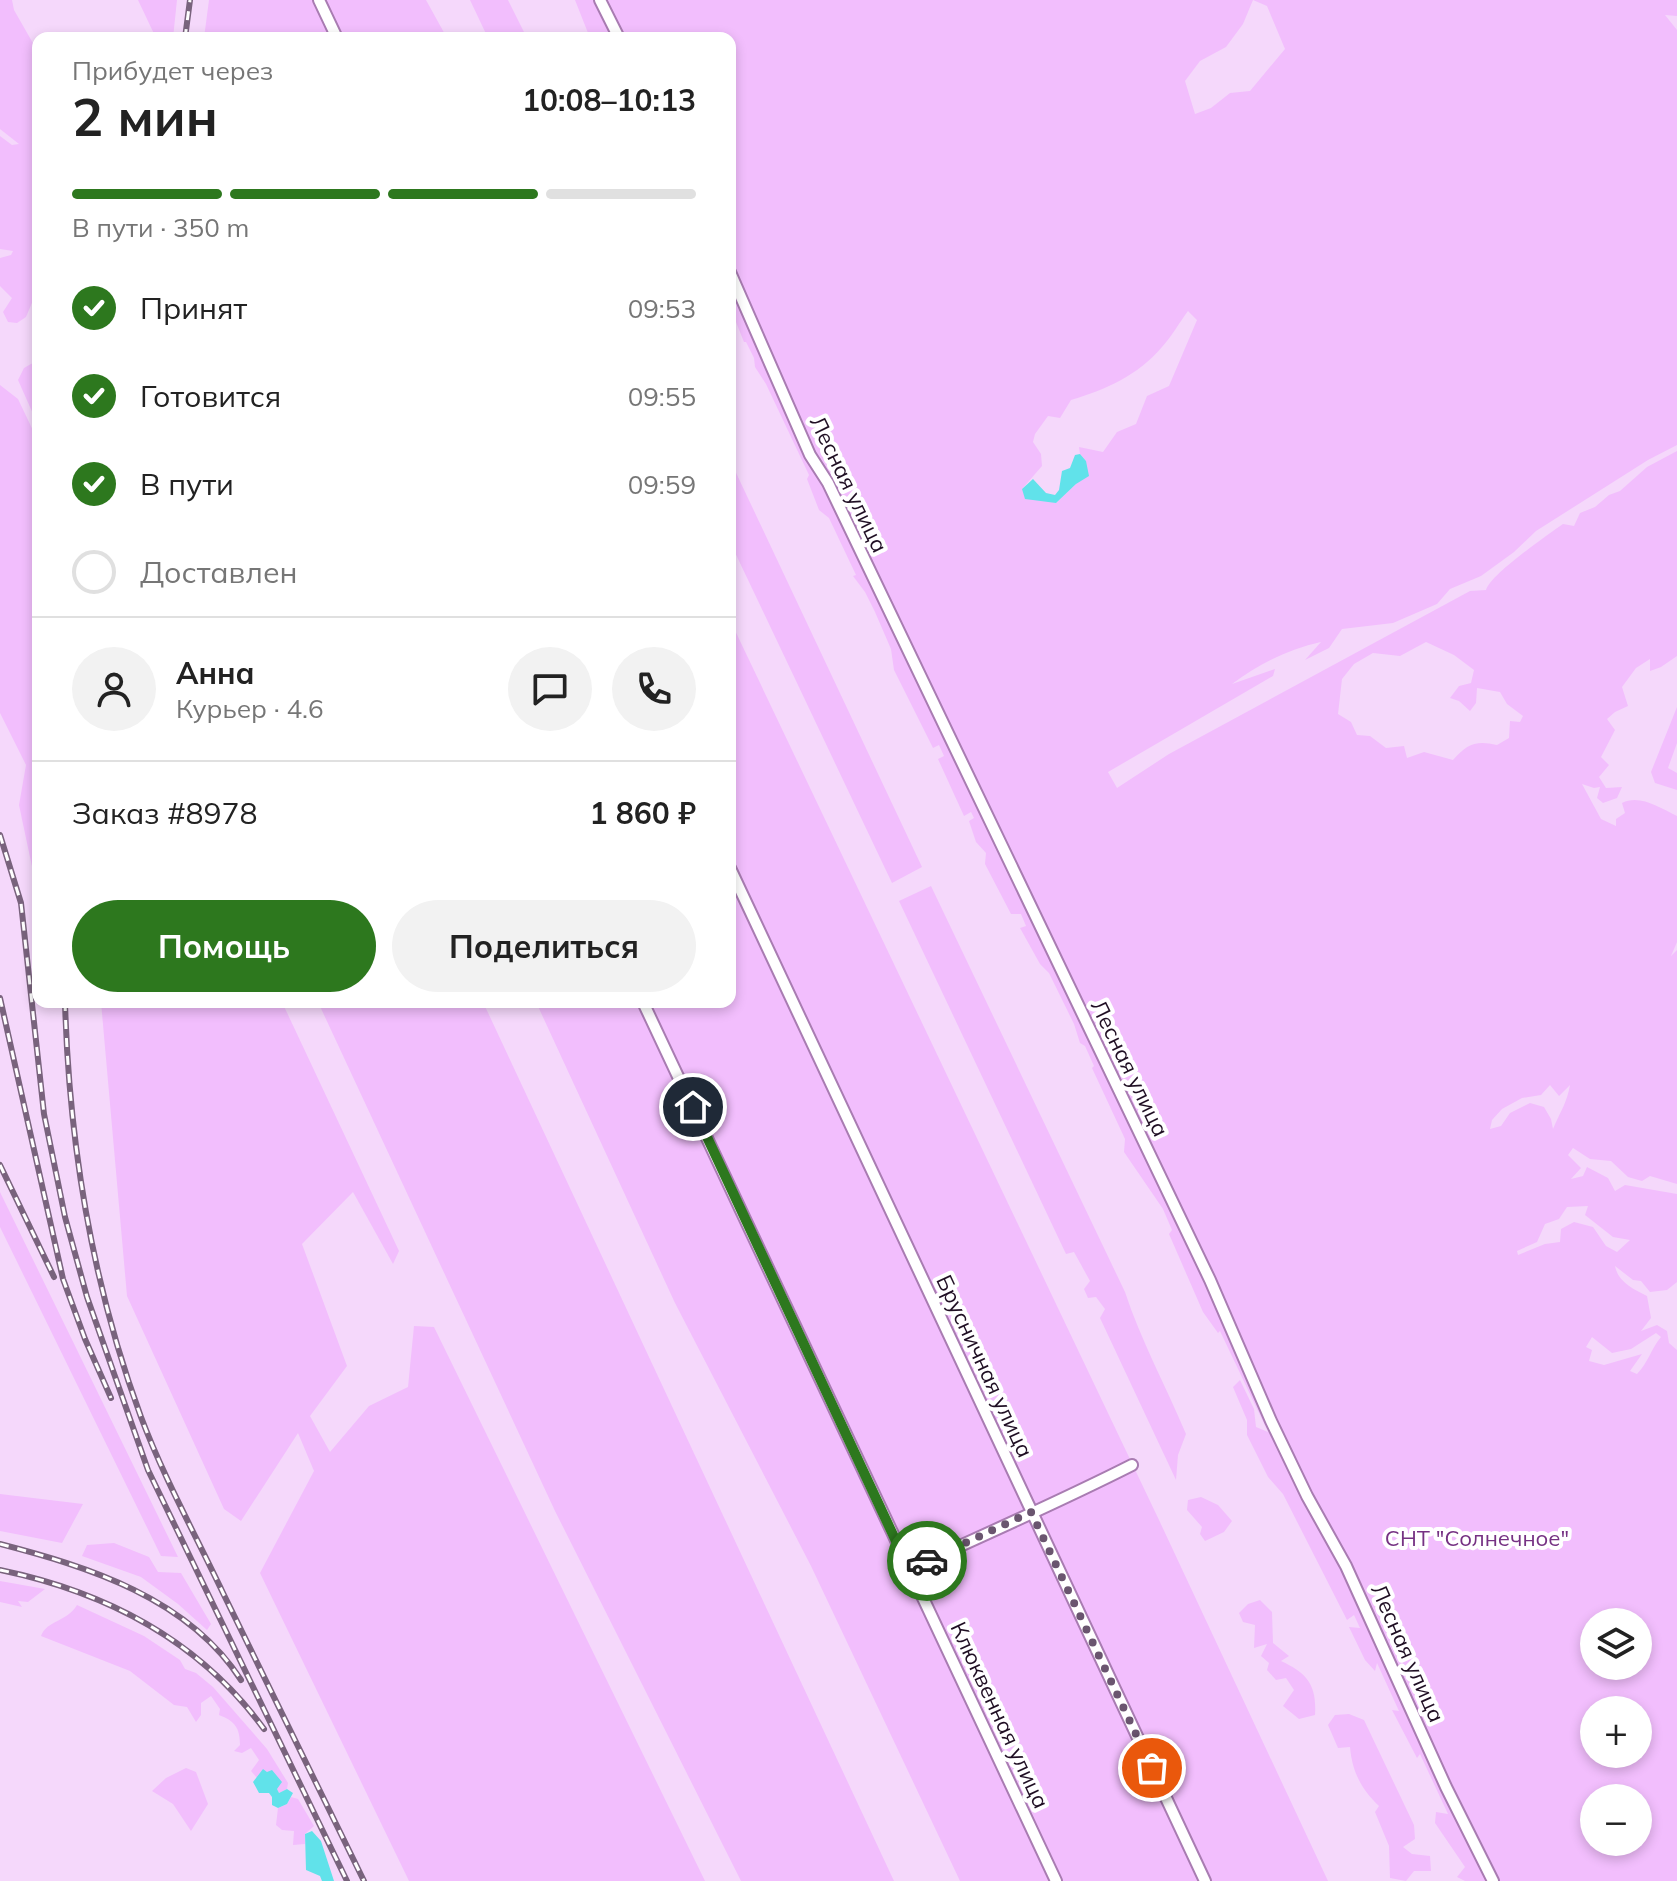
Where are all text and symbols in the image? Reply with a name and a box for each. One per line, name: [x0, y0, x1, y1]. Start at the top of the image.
text: Прибудет через: [72, 54, 273, 87]
text: 10:08–10:13: [522, 81, 696, 119]
text: 2 мин: [72, 84, 218, 149]
text: В пути · 350 m: [72, 211, 249, 244]
icon: check: [72, 286, 116, 330]
text: Принят: [140, 289, 247, 327]
text: 09:53: [628, 292, 696, 325]
icon: check: [72, 374, 116, 418]
text: Готовится: [140, 377, 281, 415]
text: 09:55: [628, 380, 696, 413]
street label: Лесная улица: [804, 411, 894, 557]
icon: check: [72, 462, 116, 506]
text: В пути: [140, 465, 234, 503]
text: 09:59: [628, 468, 696, 501]
text: Доставлен: [140, 553, 298, 591]
button: person: [72, 647, 156, 731]
button: chat: [508, 647, 592, 731]
button: phone: [612, 647, 696, 731]
text: Анна: [176, 654, 255, 692]
text: Курьер · 4.6: [176, 692, 324, 725]
text: Заказ #8978: [72, 794, 257, 832]
text: 1 860 ₽: [590, 794, 696, 832]
button: Помощь: [72, 900, 376, 992]
button: Поделиться: [392, 900, 696, 992]
street label: Лесная улица: [1085, 995, 1175, 1141]
pin: [659, 1073, 727, 1141]
icon: home: [671, 1085, 715, 1129]
street label: Брусничная улица: [930, 1270, 1040, 1462]
courier: [887, 1521, 967, 1601]
park label: СНТ "Солнечное": [1385, 1524, 1569, 1552]
icon: car: [905, 1539, 949, 1583]
street label: Лесная улица: [1365, 1579, 1451, 1727]
map controls: [1580, 1608, 1652, 1856]
button: layers: [1580, 1608, 1652, 1680]
street label: Клюквенная улица: [944, 1617, 1056, 1813]
button: +: [1580, 1696, 1652, 1768]
pin: [1118, 1734, 1186, 1802]
icon: bag: [1130, 1746, 1174, 1790]
button: −: [1580, 1784, 1652, 1856]

